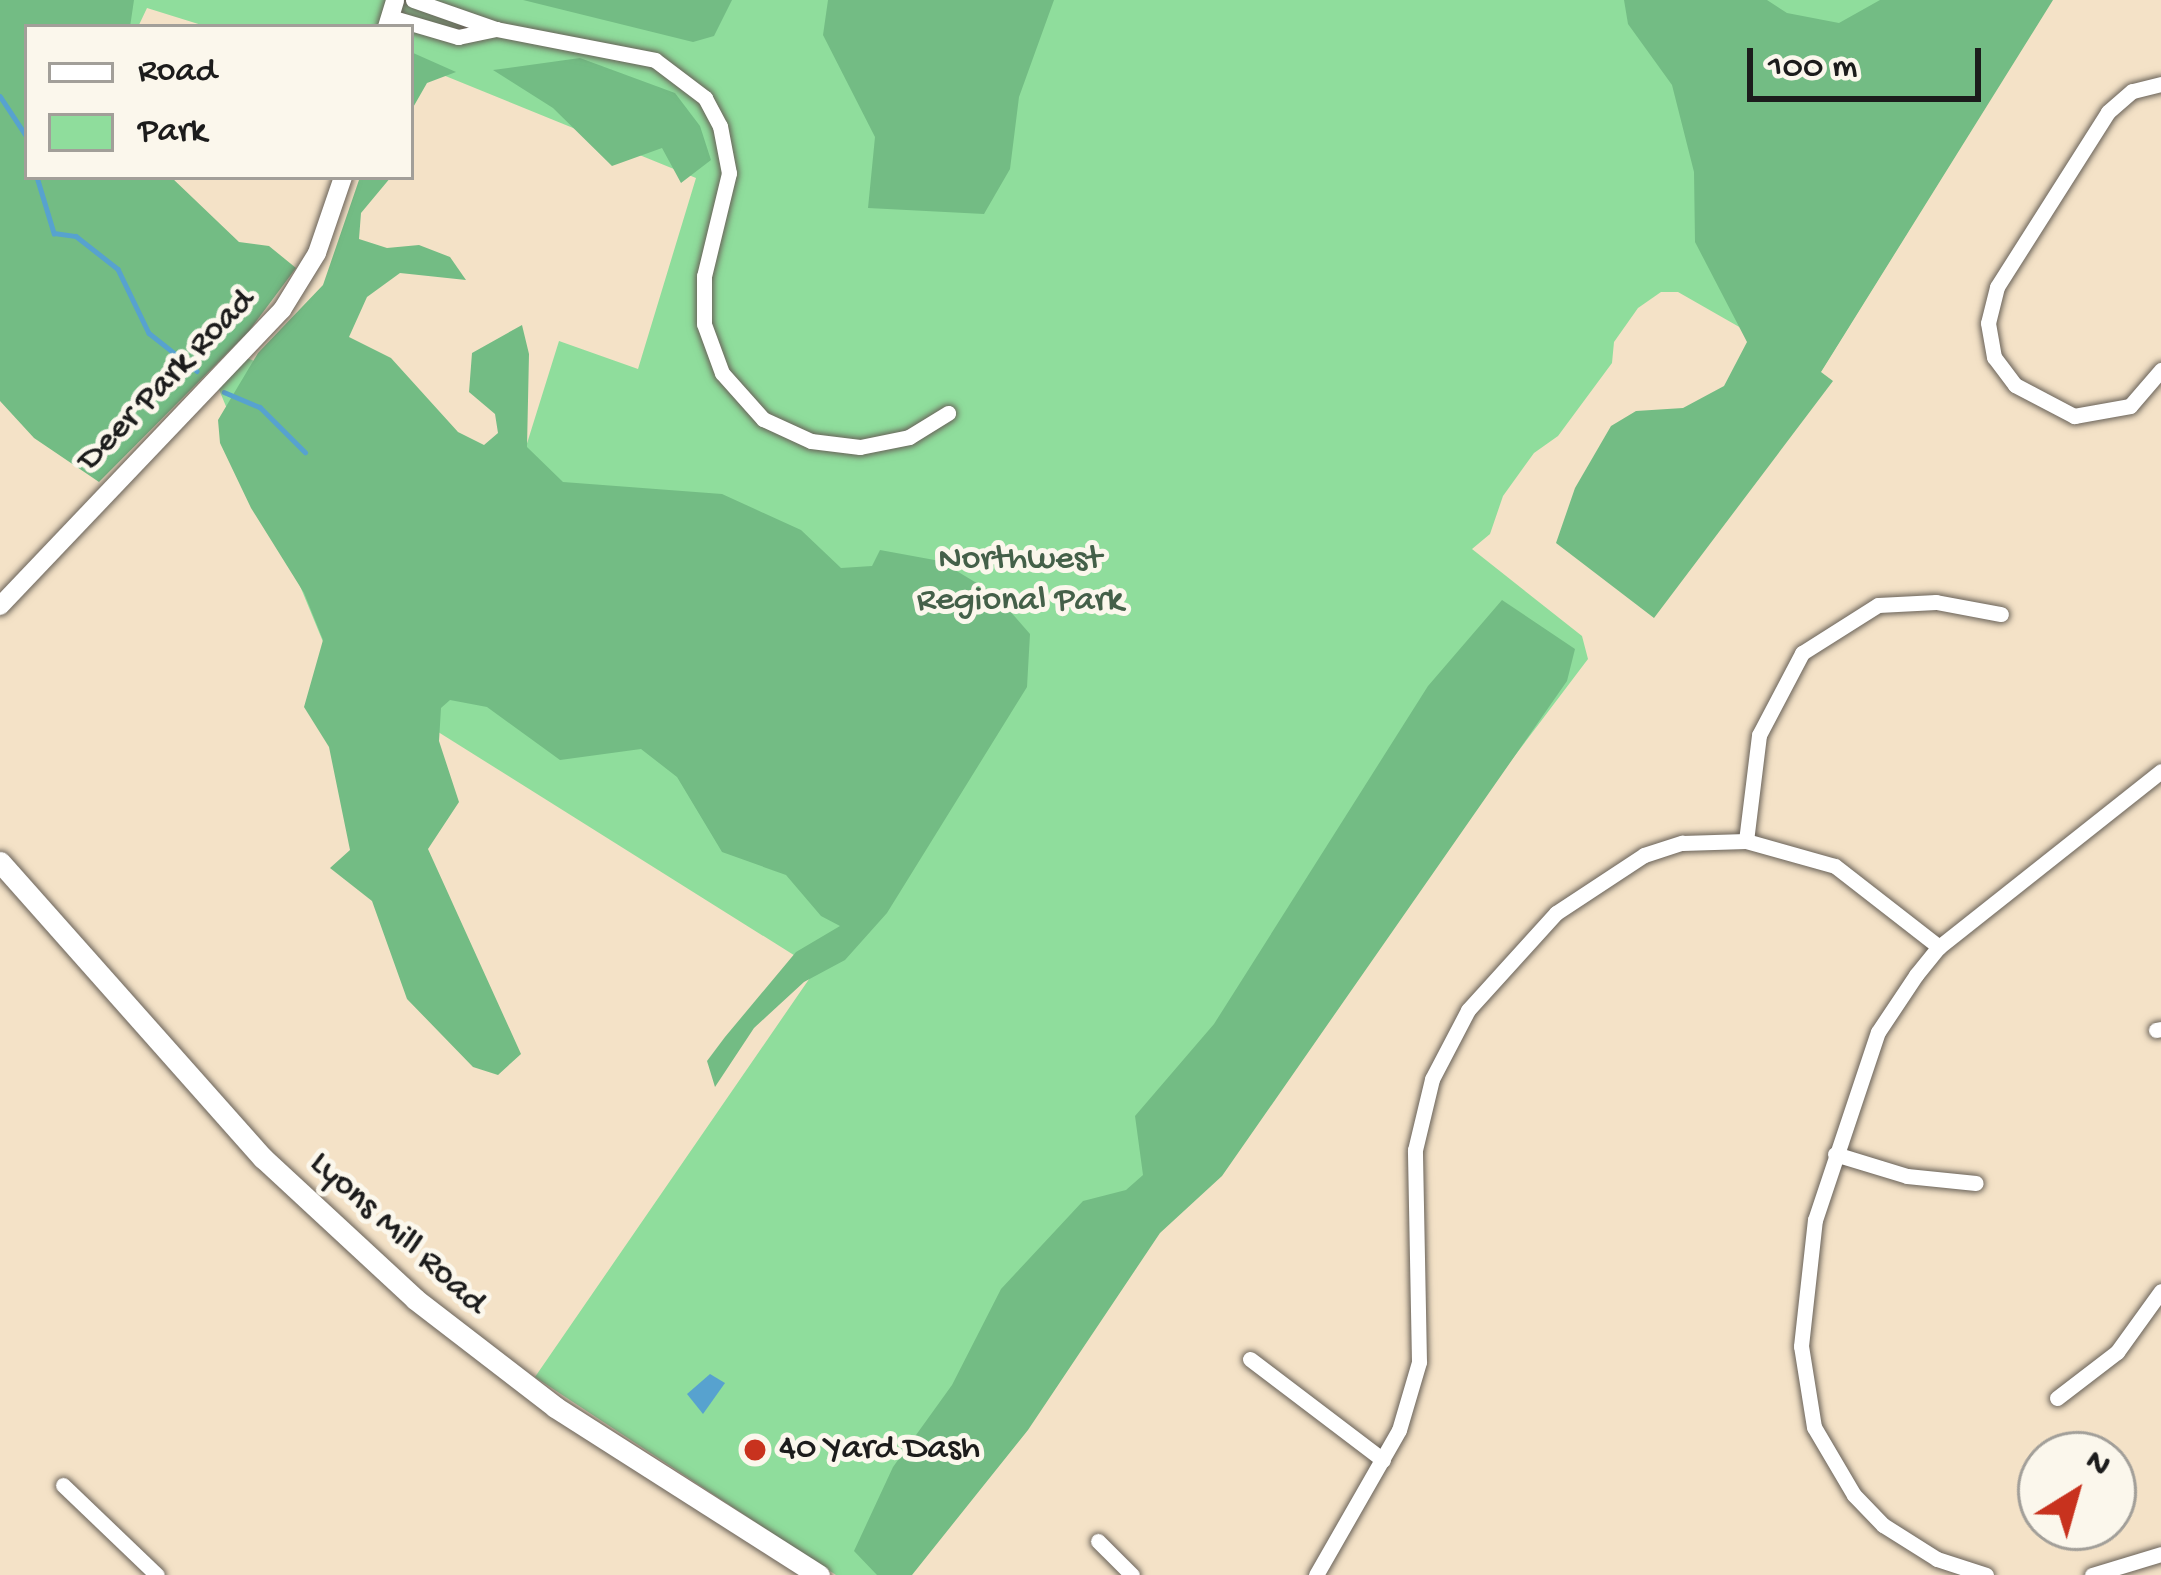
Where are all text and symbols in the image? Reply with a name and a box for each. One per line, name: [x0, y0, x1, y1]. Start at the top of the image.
legend: [24, 24, 414, 180]
scale bar: [1753, 24, 1987, 98]
text: 100 m: [1768, 47, 1858, 90]
text: Road: [138, 51, 217, 94]
text: Park: [138, 111, 207, 154]
street label: Deer Park Road: [69, 281, 265, 481]
park label: Northwest Regional Park: [917, 538, 1123, 623]
street label: Lyons Mill Road: [299, 1143, 495, 1325]
place label: 40 Yard Dash: [779, 1428, 980, 1472]
north arrow: [2017, 1431, 2137, 1551]
marker: 40 Yard Dash: [742, 1437, 768, 1463]
text: N: [2077, 1443, 2117, 1486]

